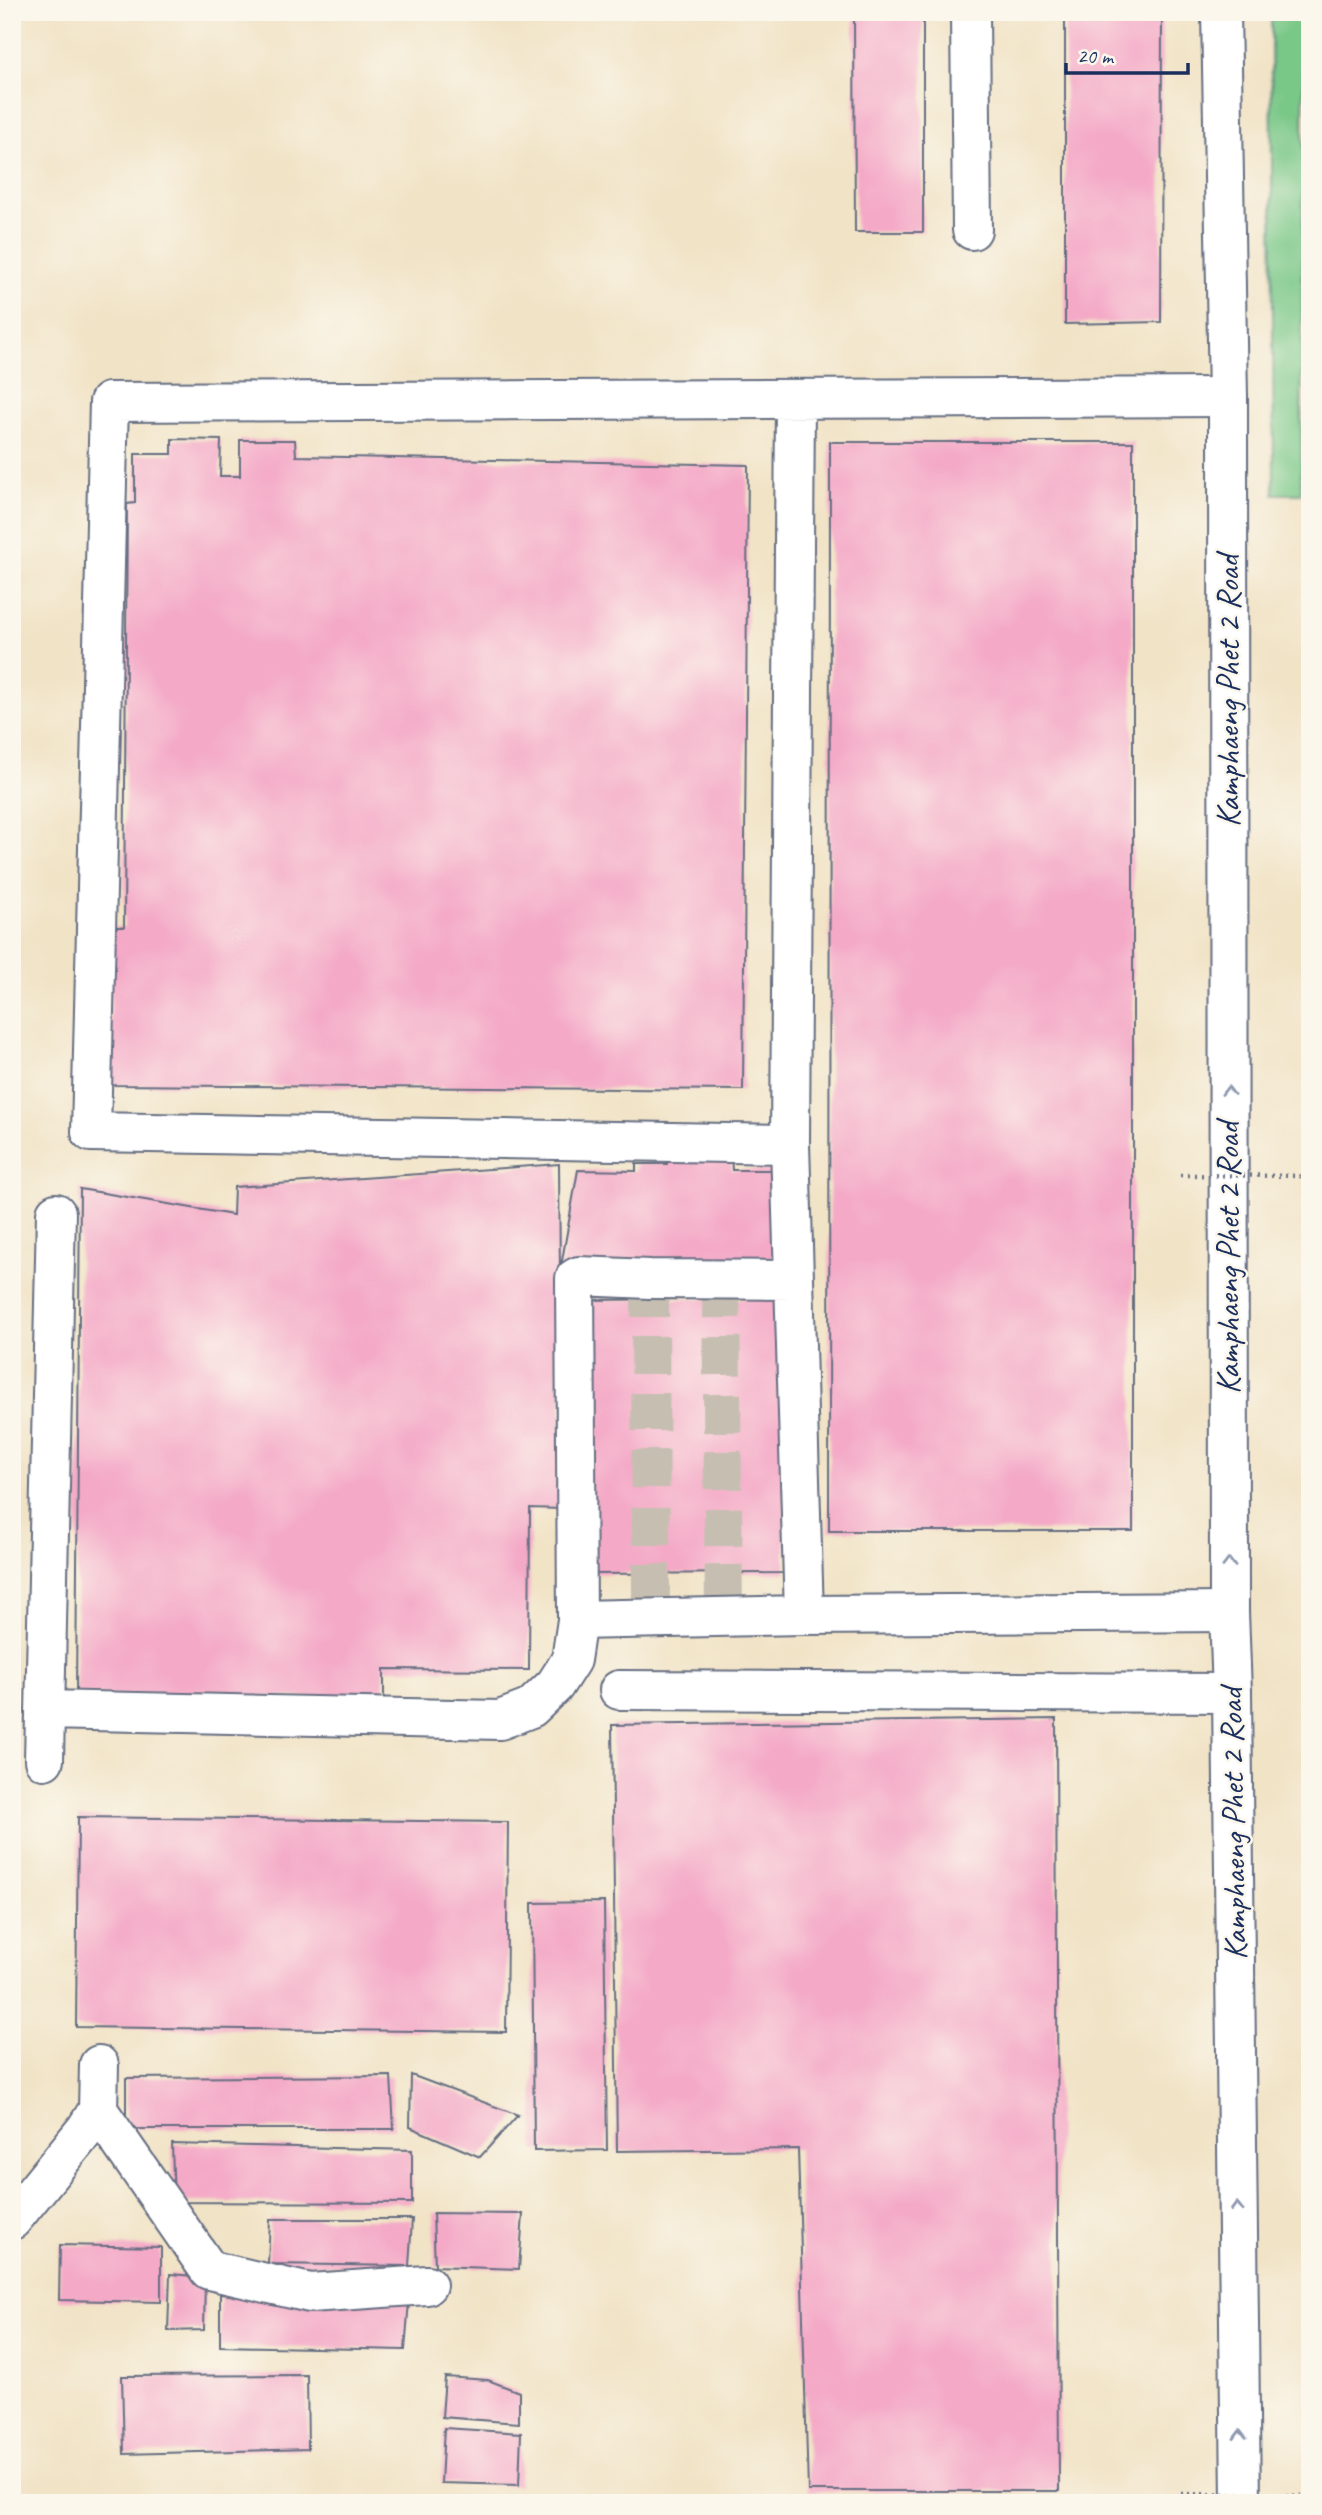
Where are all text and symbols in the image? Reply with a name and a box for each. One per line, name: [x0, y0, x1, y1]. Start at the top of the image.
scale bar: [1066, 32, 1189, 76]
text: 20 m: [1077, 43, 1115, 69]
street label: Kamphaeng Phet 2 Road: [1207, 550, 1249, 827]
one-way arrow: [1220, 1085, 1236, 1095]
street label: Kamphaeng Phet 2 Road: [1207, 1117, 1249, 1394]
one-way arrow: [1221, 1557, 1237, 1568]
street label: Kamphaeng Phet 2 Road: [1210, 1683, 1256, 1960]
one-way arrow: [1229, 2201, 1245, 2212]
one-way arrow: [1232, 2429, 1248, 2439]

